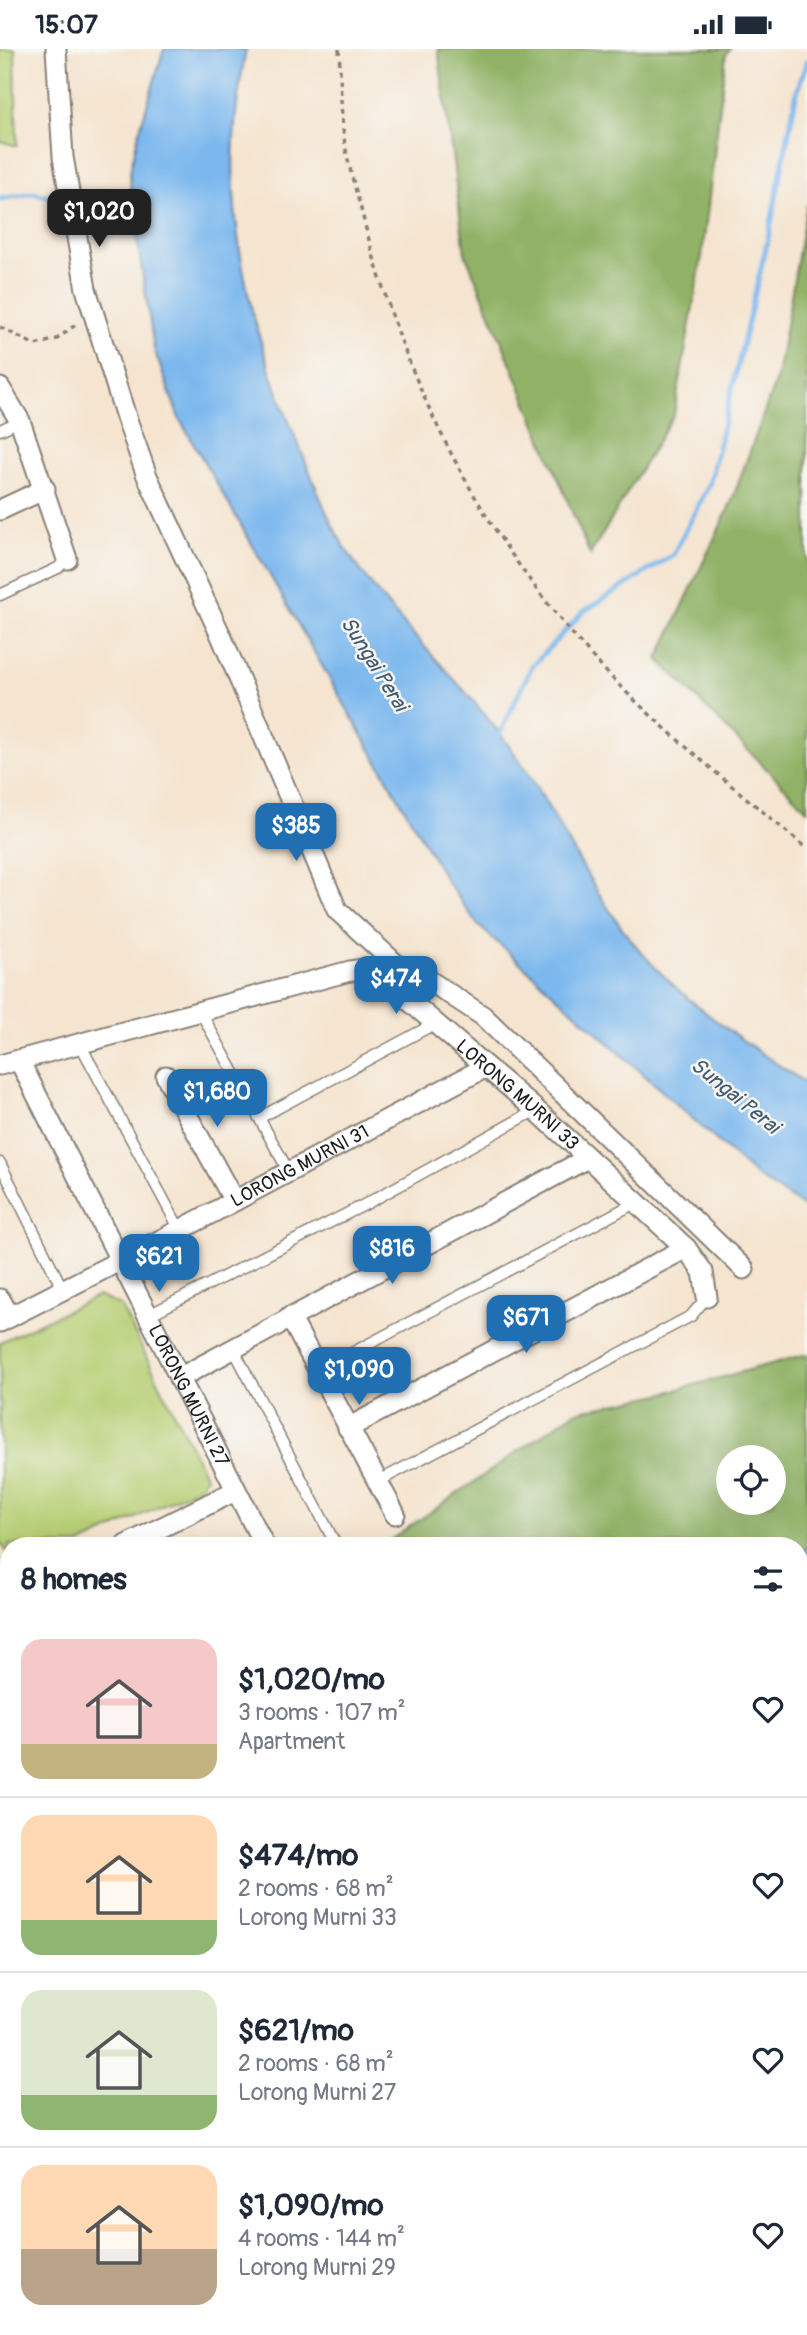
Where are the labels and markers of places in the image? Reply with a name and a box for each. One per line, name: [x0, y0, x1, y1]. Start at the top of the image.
pin: $1,020: [42, 189, 156, 249]
pin: $385: [255, 803, 337, 863]
pin: $474: [355, 957, 437, 1016]
pin: $1,680: [160, 1069, 274, 1129]
pin: $816: [351, 1227, 433, 1286]
pin: $621: [118, 1235, 200, 1294]
pin: $671: [485, 1295, 567, 1355]
pin: $1,090: [302, 1347, 416, 1407]

